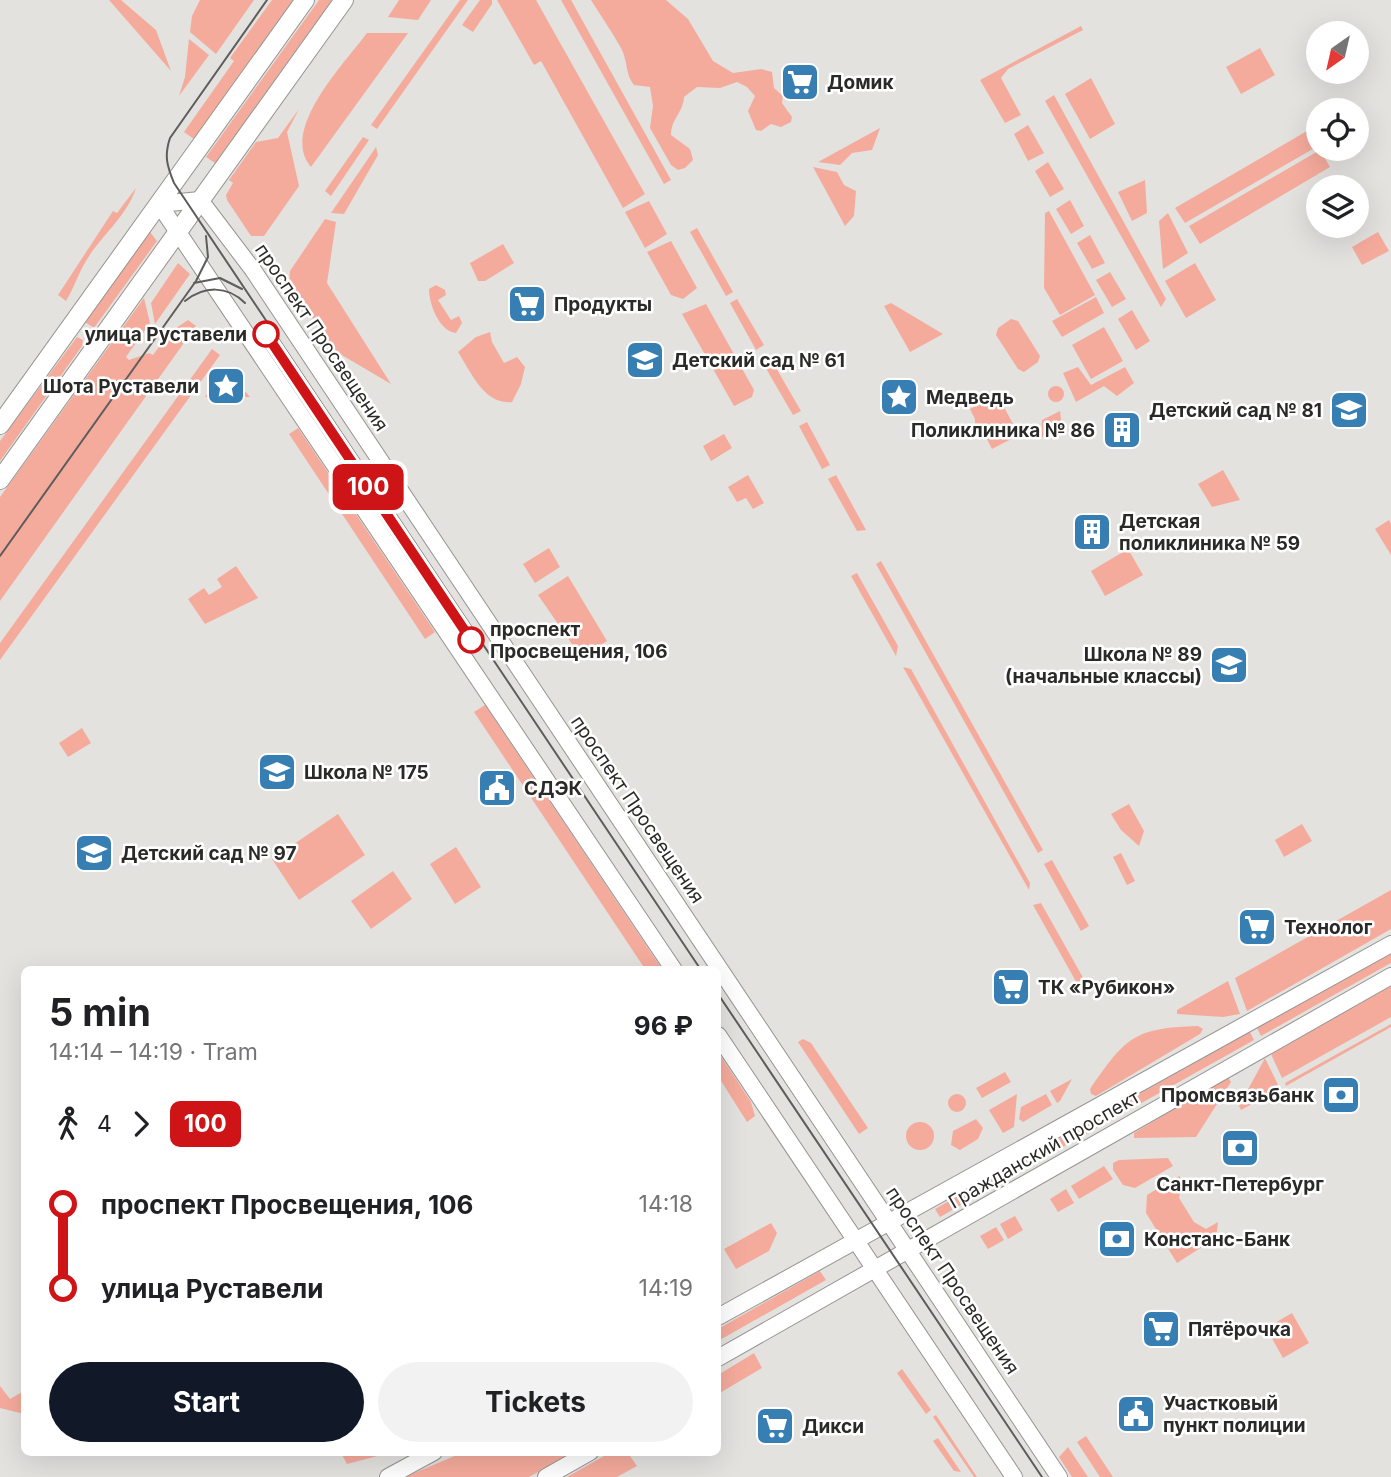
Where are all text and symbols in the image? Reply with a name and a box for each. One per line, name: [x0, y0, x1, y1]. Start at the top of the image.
north arrow: [1306, 21, 1368, 84]
map controls: [1306, 21, 1369, 238]
supermarket icon: Домик: [779, 61, 821, 103]
place label: Домик: [827, 71, 893, 94]
button: locate: [1306, 98, 1369, 161]
button: layers: [1306, 175, 1369, 238]
street label: проспект Просвещения: [250, 239, 393, 435]
supermarket icon: Продукты: [506, 283, 548, 325]
place label: Продукты: [554, 293, 652, 316]
marker: улица Руставели: [253, 321, 279, 347]
place label: улица Руставели: [84, 323, 247, 346]
school or university icon: Детский сад № 61: [624, 339, 666, 381]
place label: Детский сад № 61: [672, 349, 845, 372]
place icon: Шота Руставели: [205, 365, 247, 407]
place label: Шота Руставели: [43, 375, 199, 398]
place icon: Медведь: [878, 376, 920, 418]
place label: Медведь: [926, 386, 1014, 409]
school or university icon: Детский сад № 81: [1328, 389, 1370, 431]
place label: Детский сад № 81: [1149, 399, 1322, 422]
building icon: Поликлиника № 86: [1101, 409, 1143, 451]
place label: Поликлиника № 86: [911, 419, 1095, 442]
line badge: 100: [328, 464, 408, 510]
text: 100: [347, 472, 389, 501]
place label: Детская поликлиника № 59: [1119, 510, 1300, 555]
building icon: Детская поликлиника № 59: [1071, 511, 1113, 553]
place label: проспект Просвещения, 106: [490, 618, 668, 663]
marker: проспект Просвещения, 106: [458, 627, 484, 653]
place label: Школа № 89 (начальные классы): [1005, 643, 1202, 688]
school or university icon: Школа № 89 (начальные классы): [1208, 644, 1250, 686]
street label: проспект Просвещения: [566, 711, 709, 907]
school or university icon: Школа № 175: [256, 751, 298, 793]
place label: Школа № 175: [304, 761, 429, 784]
public building icon: СДЭК: [476, 767, 518, 809]
place label: СДЭК: [524, 777, 583, 800]
school or university icon: Детский сад № 97: [73, 832, 115, 874]
place label: Детский сад № 97: [121, 842, 297, 865]
supermarket icon: Технолог: [1236, 906, 1278, 948]
place label: Технолог: [1284, 916, 1373, 939]
supermarket icon: ТК «Рубикон»: [990, 966, 1032, 1008]
place label: ТК «Рубикон»: [1038, 976, 1175, 999]
text: 5 min: [49, 989, 151, 1035]
text: 96 ₽: [634, 1010, 693, 1041]
text: 14:14 – 14:19 · Tram: [49, 1038, 258, 1066]
bank icon: Промсвязьбанк: [1320, 1074, 1362, 1116]
place label: Промсвязьбанк: [1161, 1084, 1314, 1107]
street label: Гражданский проспект: [945, 1085, 1144, 1214]
icon: walk: [49, 1105, 87, 1143]
icon: forward: [122, 1105, 160, 1143]
text: 100: [184, 1109, 227, 1138]
text: 4: [97, 1110, 112, 1138]
bank icon: Санкт-Петербург: [1219, 1127, 1261, 1169]
place label: Санкт-Петербург: [1156, 1173, 1324, 1196]
street label: проспект Просвещения: [881, 1182, 1024, 1378]
text: проспект Просвещения, 106: [101, 1189, 474, 1220]
text: 14:18: [639, 1190, 693, 1218]
bank icon: Констанс-Банк: [1096, 1218, 1138, 1260]
place label: Констанс-Банк: [1144, 1228, 1290, 1251]
text: улица Руставели: [101, 1273, 323, 1304]
text: 14:19: [639, 1274, 693, 1302]
supermarket icon: Пятёрочка: [1140, 1308, 1182, 1350]
place label: Пятёрочка: [1188, 1318, 1291, 1341]
button: Start: [49, 1362, 364, 1442]
button: Tickets: [378, 1362, 693, 1442]
place label: Участковый пункт полиции: [1163, 1392, 1306, 1437]
public building icon: Участковый пункт полиции: [1115, 1393, 1157, 1435]
supermarket icon: Дикси: [754, 1405, 796, 1447]
place label: Дикси: [802, 1415, 864, 1438]

